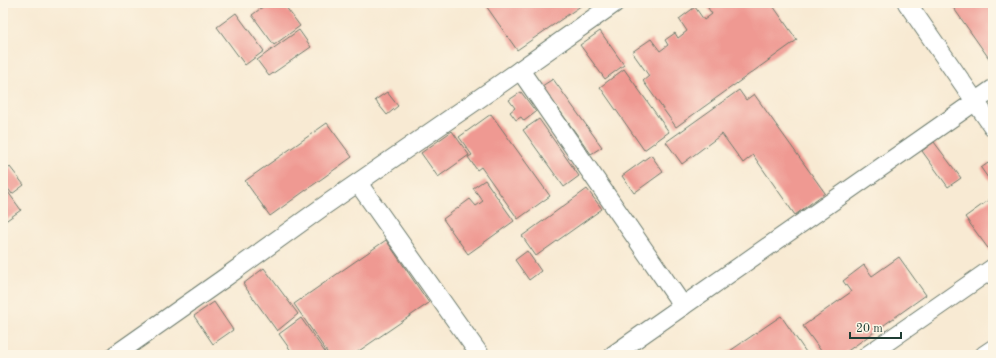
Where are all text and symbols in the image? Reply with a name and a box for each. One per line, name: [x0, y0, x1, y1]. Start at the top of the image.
scale bar: [850, 314, 901, 340]
text: 20 m: [856, 323, 883, 335]

